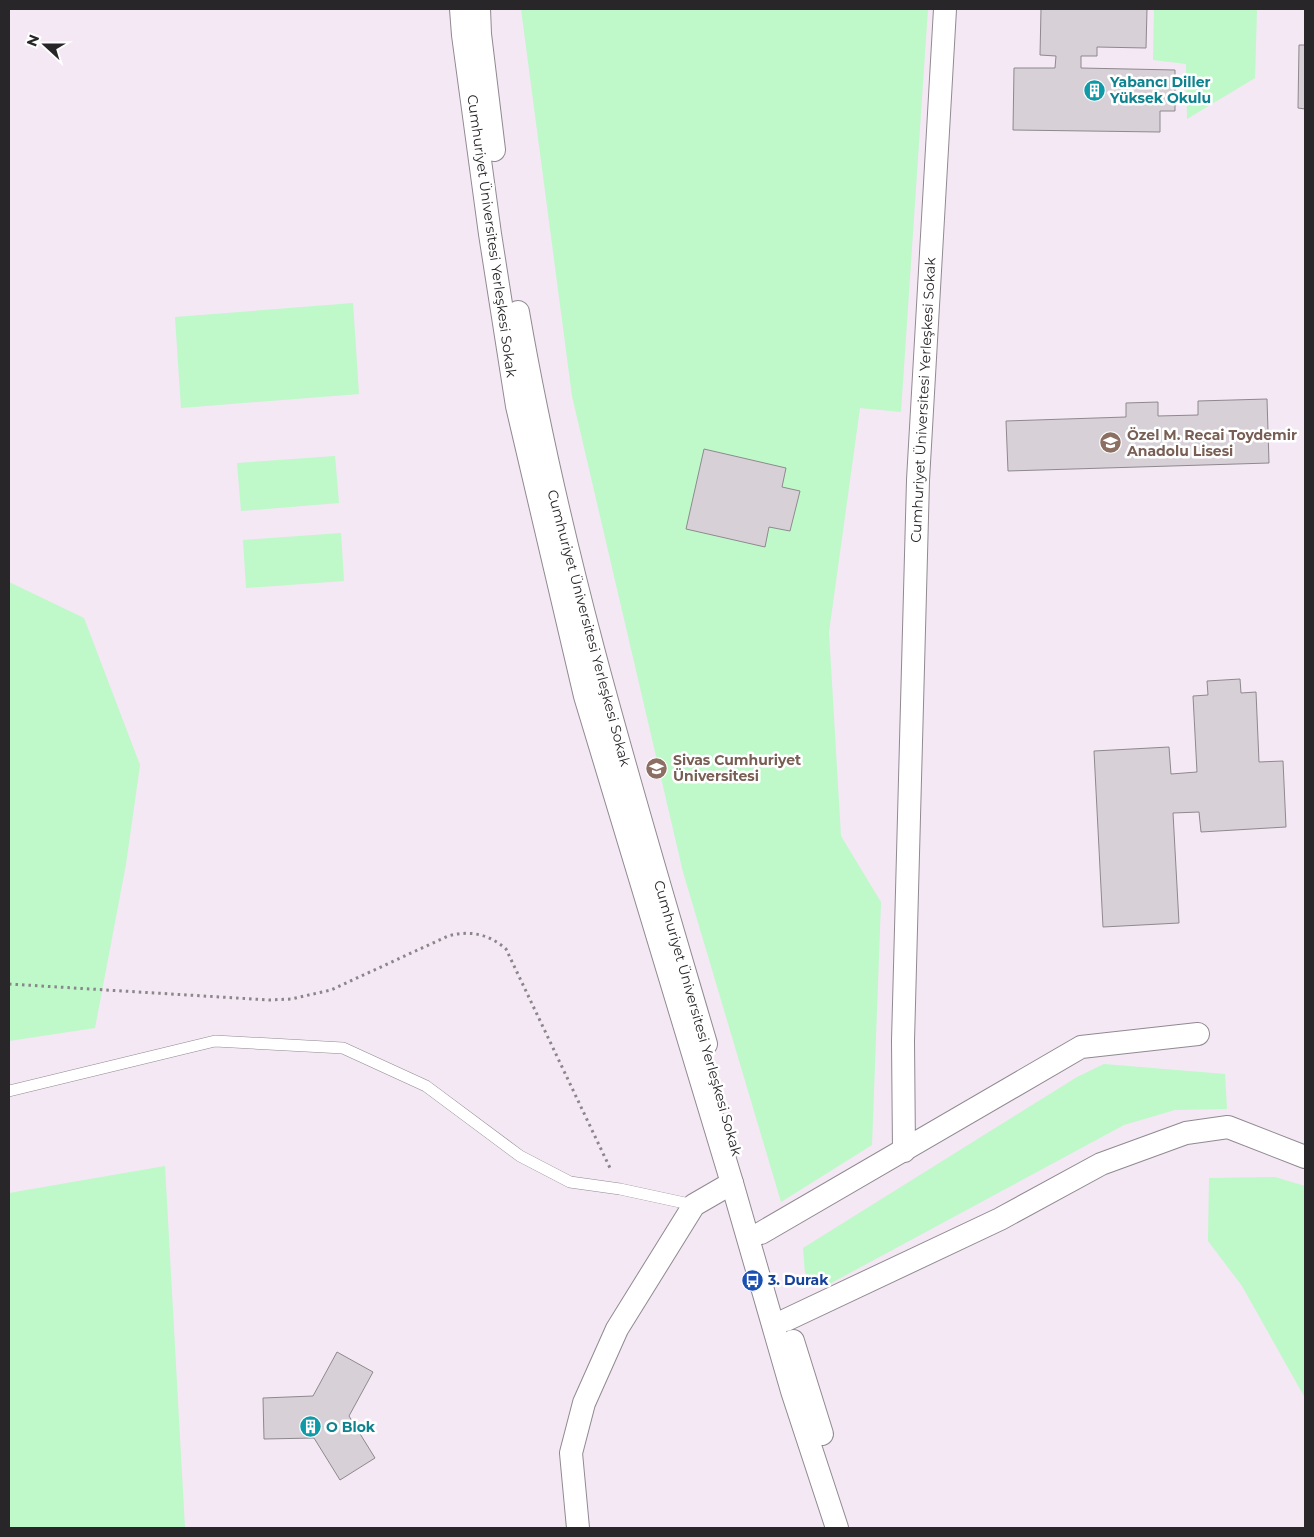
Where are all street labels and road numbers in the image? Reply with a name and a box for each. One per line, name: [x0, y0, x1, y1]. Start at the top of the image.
street label: Cumhuriyet Üniversitesi Yerleşkesi Sokak: [463, 93, 521, 379]
street label: Cumhuriyet Üniversitesi Yerleşkesi Sokak: [907, 256, 939, 543]
street label: Cumhuriyet Üniversitesi Yerleşkesi Sokak: [543, 488, 635, 769]
street label: Cumhuriyet Üniversitesi Yerleşkesi Sokak: [650, 878, 746, 1158]

